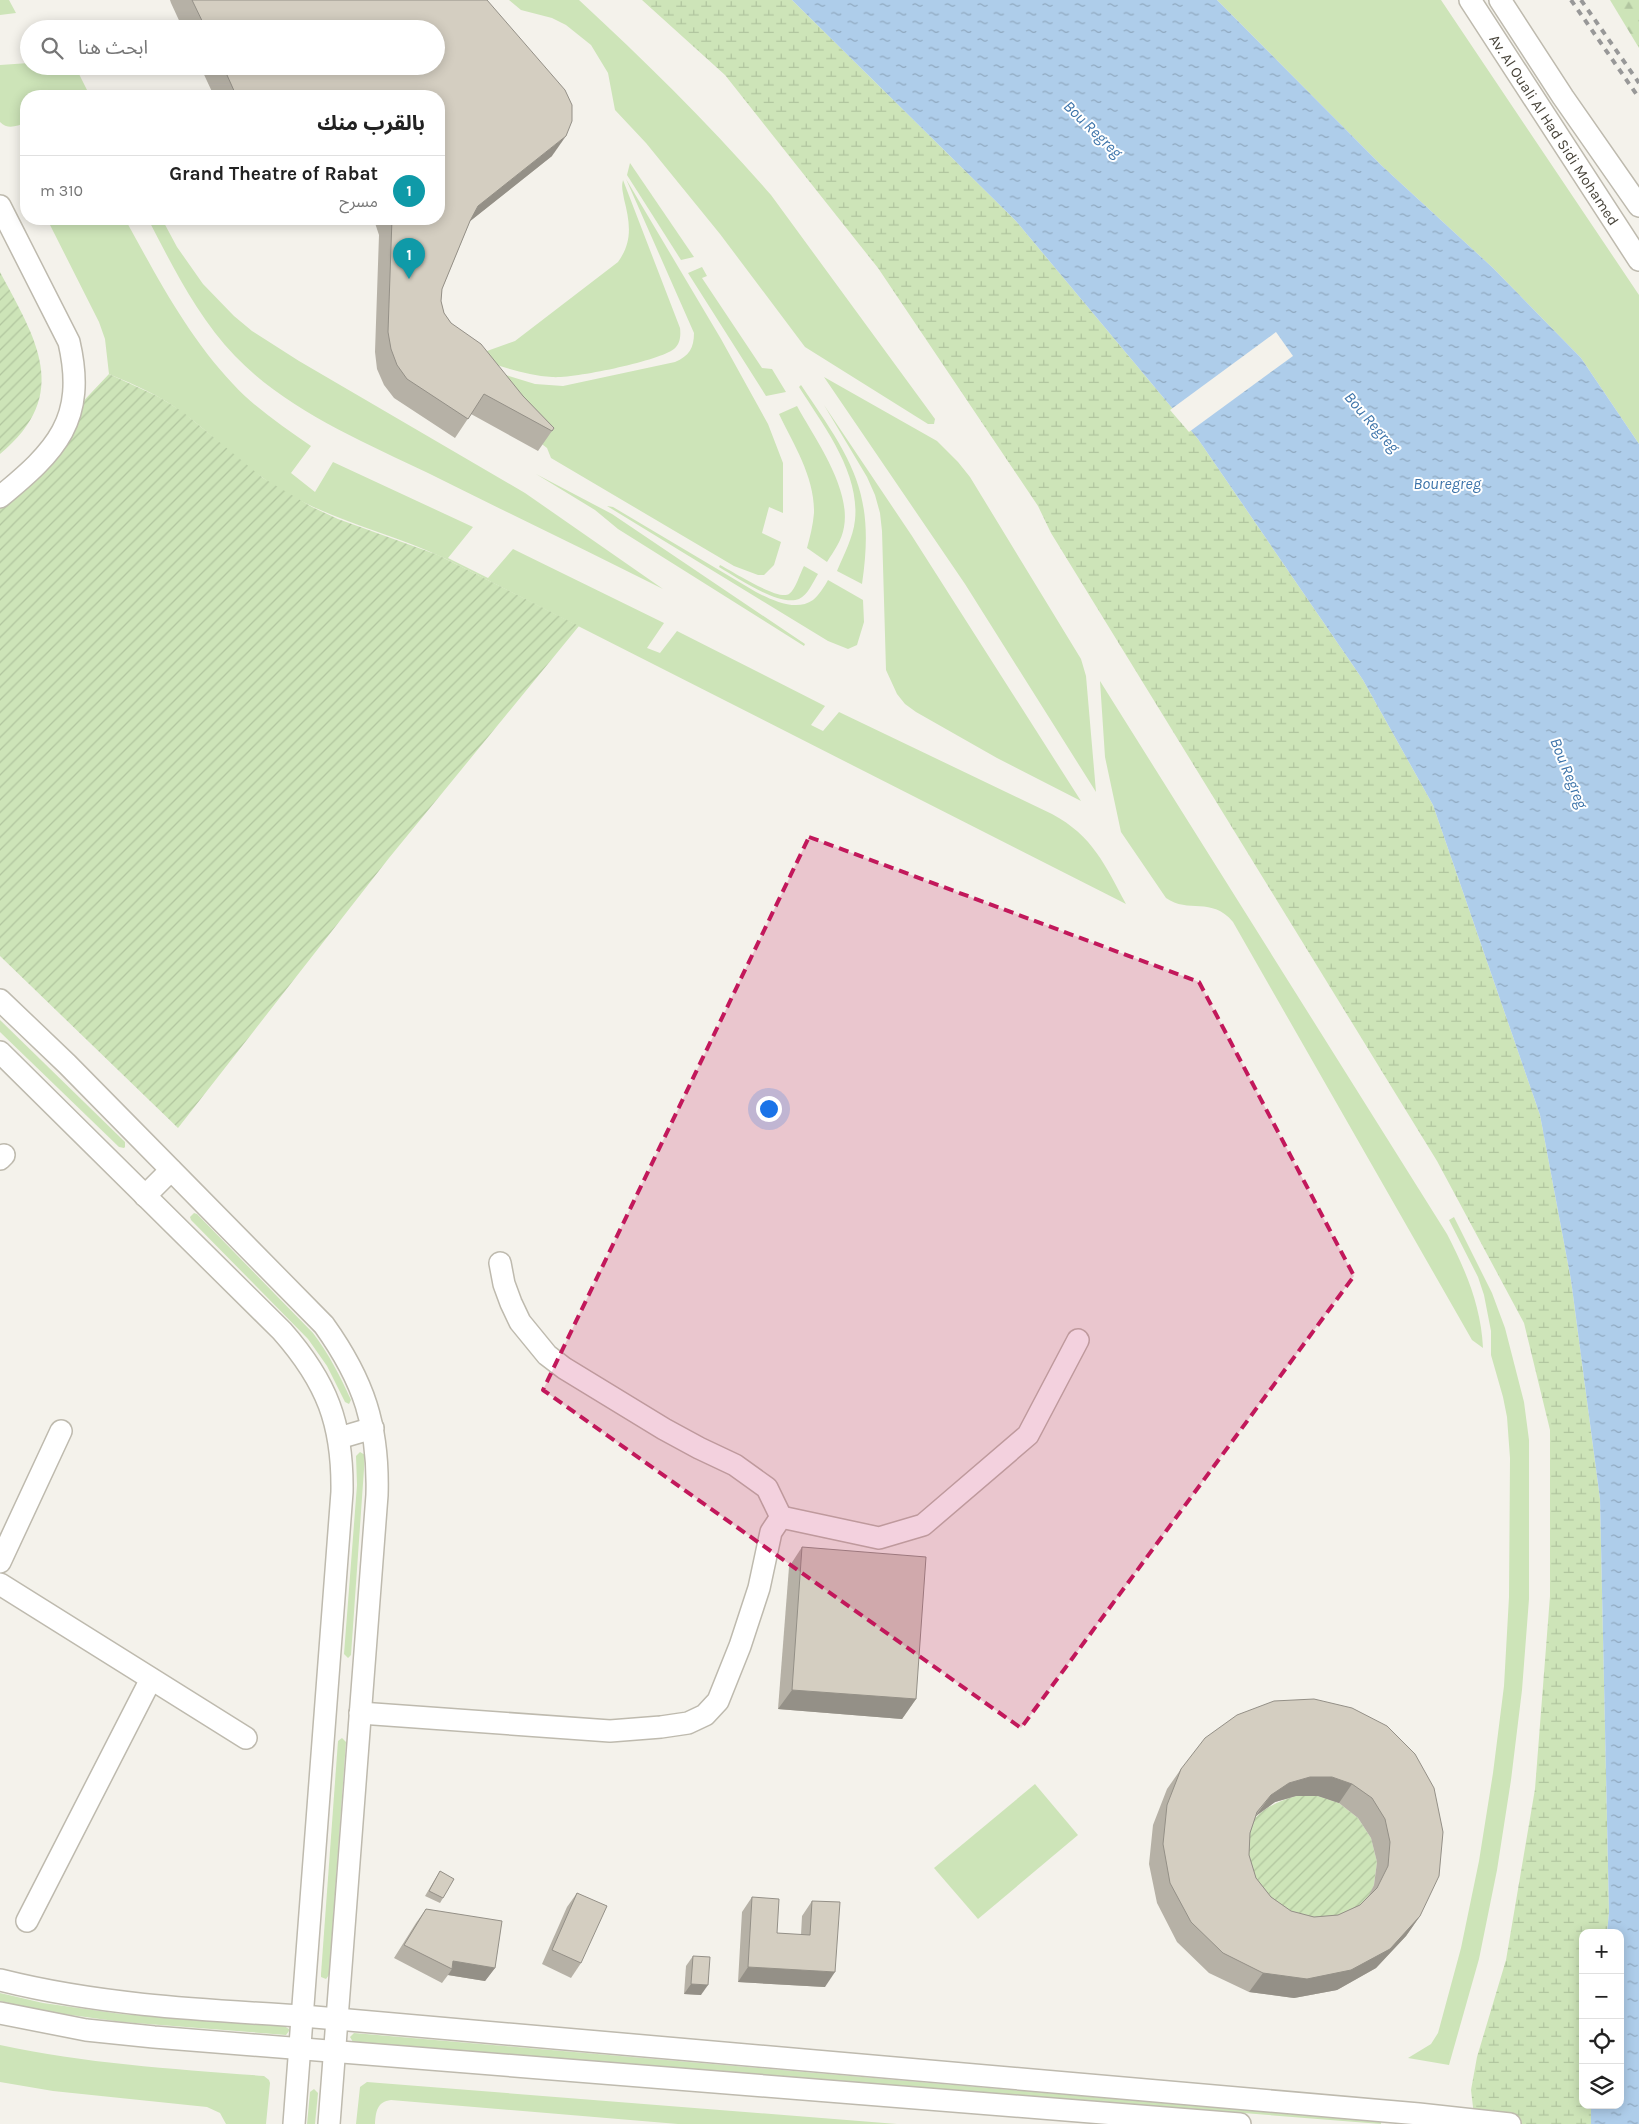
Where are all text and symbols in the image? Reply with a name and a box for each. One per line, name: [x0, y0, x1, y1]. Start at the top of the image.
search box: [20, 20, 445, 75]
street label: Av. Al Ouali Al Had Sidi Mohamed: [1485, 31, 1623, 229]
icon: search: [38, 34, 66, 62]
text: ابحث هنا: [78, 37, 148, 59]
water label: Bou Regreg: [1060, 96, 1127, 162]
text: بالقرب منك: [317, 111, 425, 135]
text: Grand Theatre of Rabat: [169, 163, 378, 185]
text: 310 m: [40, 181, 83, 200]
text: 1: [406, 181, 412, 200]
text: مسرح: [339, 192, 378, 211]
pin: 1: [393, 238, 425, 279]
water label: Bou Regreg: [1340, 388, 1404, 457]
water label: Bouregreg: [1413, 474, 1482, 493]
water label: Bou Regreg: [1546, 735, 1592, 812]
your location: [756, 1096, 782, 1122]
map controls: [1579, 1929, 1624, 2109]
button: +: [1579, 1929, 1624, 1974]
button: −: [1579, 1974, 1624, 2019]
button: locate: [1579, 2019, 1624, 2064]
button: layers: [1579, 2064, 1624, 2109]

